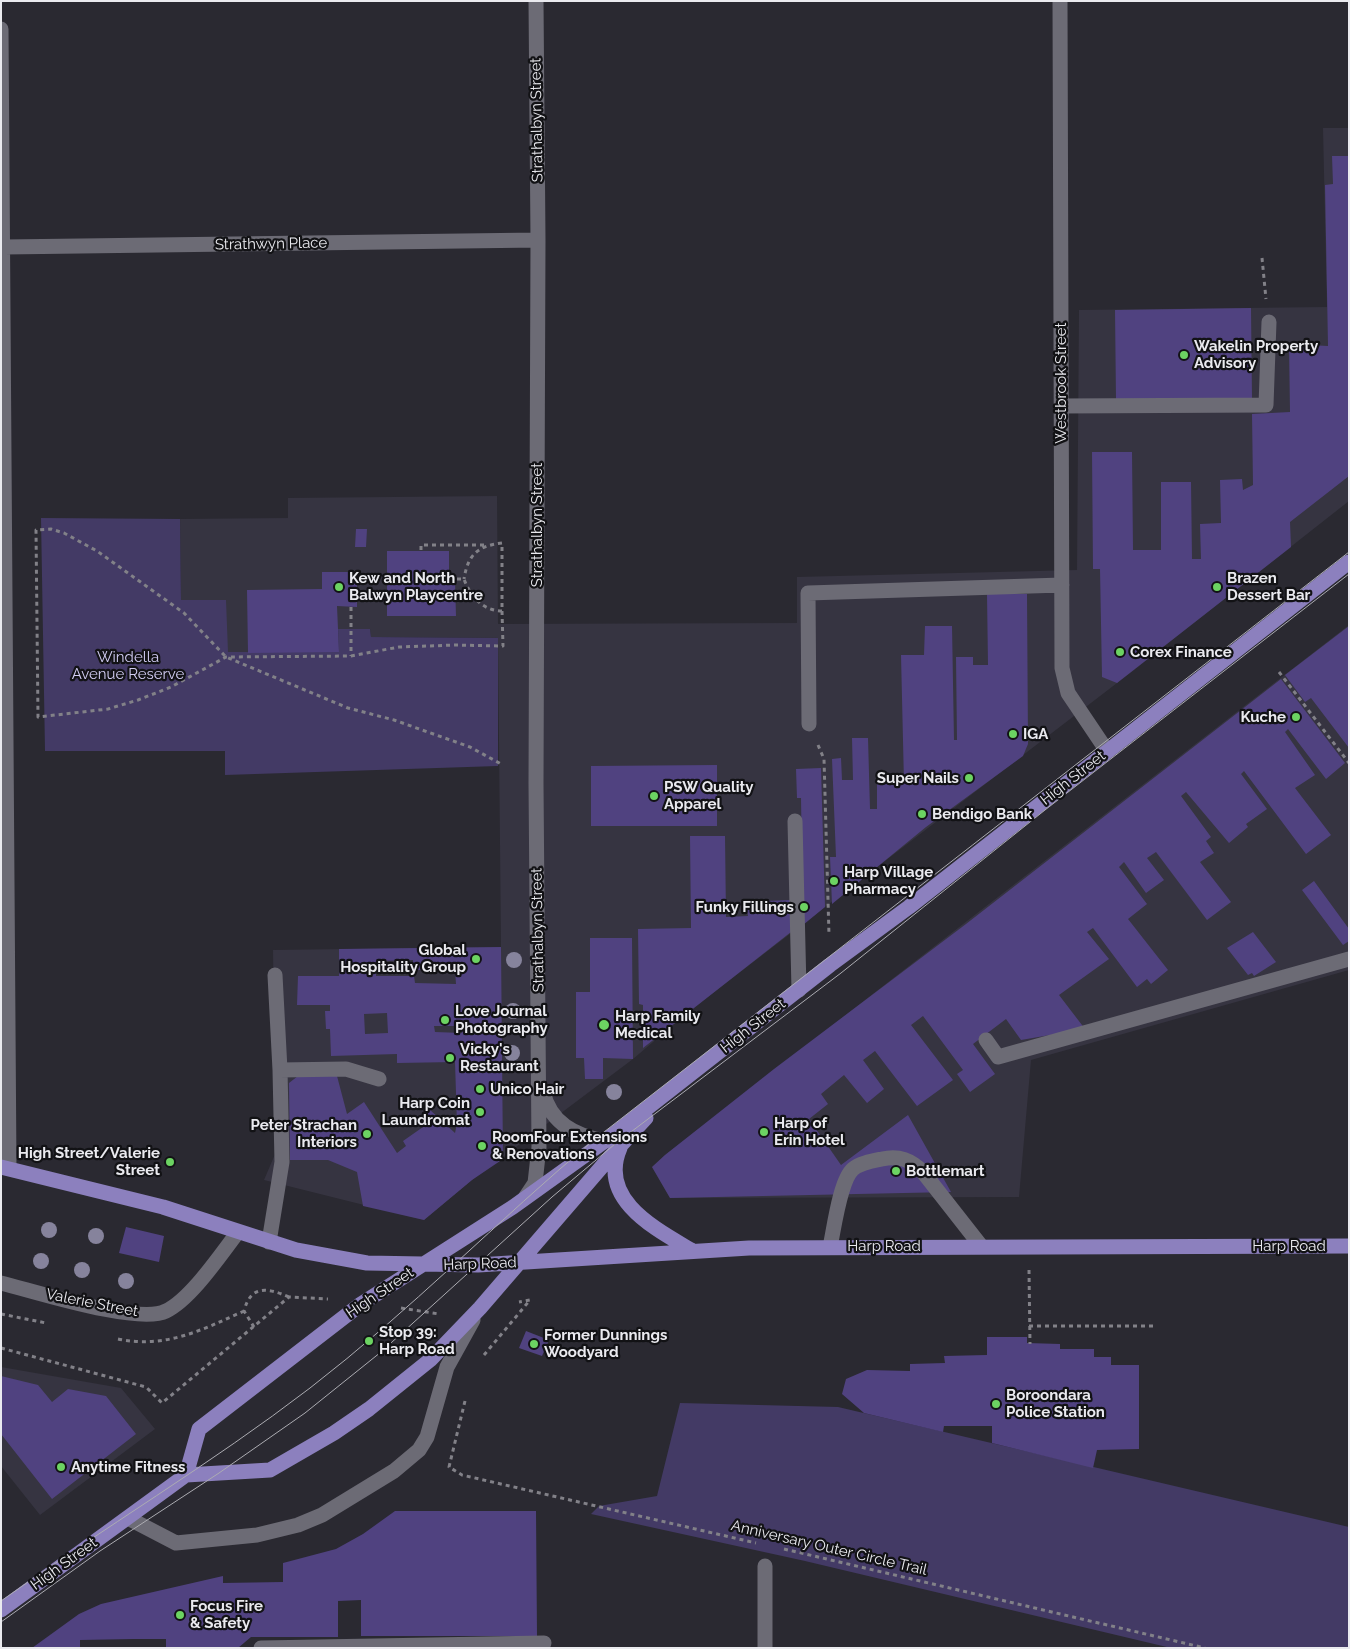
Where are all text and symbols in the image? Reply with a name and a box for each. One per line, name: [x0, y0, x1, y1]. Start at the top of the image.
street label: Strathalbyn Street: [527, 58, 547, 182]
street label: Strathwyn Place: [215, 234, 327, 254]
street label: Westbrook Street: [1052, 322, 1070, 444]
place label: Wakelin Property Advisory: [1194, 337, 1318, 372]
marker: Wakelin Property Advisory: [1178, 349, 1190, 361]
street label: Strathalbyn Street: [528, 463, 546, 587]
place label: Kew and North Balwyn Playcentre: [349, 569, 483, 604]
place label: Brazen Dessert Bar: [1227, 569, 1310, 604]
marker: Kew and North Balwyn Playcentre: [333, 581, 345, 593]
marker: Brazen Dessert Bar: [1211, 581, 1223, 593]
place label: Corex Finance: [1130, 643, 1232, 661]
marker: Corex Finance: [1114, 646, 1126, 658]
park label: Windella Avenue Reserve: [72, 648, 184, 683]
place label: Kuche: [1240, 708, 1286, 726]
marker: Kuche: [1290, 711, 1302, 723]
place label: IGA: [1023, 725, 1048, 743]
marker: IGA: [1007, 728, 1019, 740]
street label: High Street: [1037, 747, 1109, 809]
place label: Super Nails: [877, 769, 959, 787]
marker: Super Nails: [963, 772, 975, 784]
place label: PSW Quality Apparel: [664, 778, 753, 813]
marker: PSW Quality Apparel: [648, 790, 660, 802]
place label: Bendigo Bank: [932, 805, 1032, 823]
marker: Bendigo Bank: [916, 808, 928, 820]
place label: Harp Village Pharmacy: [844, 863, 933, 898]
street label: Strathalbyn Street: [528, 868, 548, 992]
marker: Harp Village Pharmacy: [828, 875, 840, 887]
place label: Funky Fillings: [695, 898, 794, 916]
marker: Funky Fillings: [798, 901, 810, 913]
place label: Global Hospitality Group: [340, 941, 466, 976]
marker: Global Hospitality Group: [470, 953, 482, 965]
street label: High Street: [717, 995, 789, 1057]
place label: Love Journal Photography: [455, 1002, 548, 1037]
place label: Harp Family Medical: [615, 1007, 701, 1042]
marker: Love Journal Photography: [439, 1014, 451, 1026]
marker: Harp Family Medical: [597, 1018, 611, 1032]
place label: Vicky's Restaurant: [460, 1040, 539, 1075]
marker: Vicky's Restaurant: [444, 1052, 456, 1064]
place label: Unico Hair: [490, 1080, 564, 1098]
marker: Unico Hair: [474, 1083, 486, 1095]
place label: Harp Coin Laundromat: [382, 1094, 470, 1129]
marker: Harp Coin Laundromat: [474, 1106, 486, 1118]
place label: Harp of Erin Hotel: [774, 1114, 845, 1149]
place label: Peter Strachan Interiors: [251, 1116, 357, 1151]
marker: Harp of Erin Hotel: [758, 1126, 770, 1138]
marker: Peter Strachan Interiors: [361, 1128, 373, 1140]
place label: RoomFour Extensions & Renovations: [492, 1128, 647, 1163]
marker: RoomFour Extensions & Renovations: [476, 1140, 488, 1152]
place label: High Street/Valerie Street: [18, 1144, 160, 1179]
marker: High Street/Valerie Street: [164, 1156, 176, 1168]
place label: Bottlemart: [906, 1162, 985, 1180]
marker: Bottlemart: [890, 1165, 902, 1177]
street label: Harp Road: [847, 1237, 921, 1255]
street label: Harp Road: [1252, 1237, 1326, 1255]
street label: Harp Road: [443, 1254, 517, 1274]
street label: High Street: [343, 1264, 417, 1322]
street label: Valerie Street: [45, 1285, 139, 1321]
place label: Stop 39: Harp Road: [379, 1323, 455, 1358]
place label: Former Dunnings Woodyard: [544, 1326, 667, 1361]
marker: Stop 39: Harp Road: [363, 1335, 375, 1347]
marker: Former Dunnings Woodyard: [528, 1338, 540, 1350]
place label: Boroondara Police Station: [1006, 1386, 1105, 1421]
marker: Boroondara Police Station: [990, 1398, 1002, 1410]
place label: Anytime Fitness: [71, 1458, 185, 1476]
marker: Anytime Fitness: [55, 1461, 67, 1473]
street label: Anniversary Outer Circle Trail: [729, 1517, 929, 1579]
street label: High Street: [27, 1534, 101, 1594]
place label: Focus Fire & Safety: [190, 1597, 263, 1632]
marker: Focus Fire & Safety: [174, 1609, 186, 1621]

